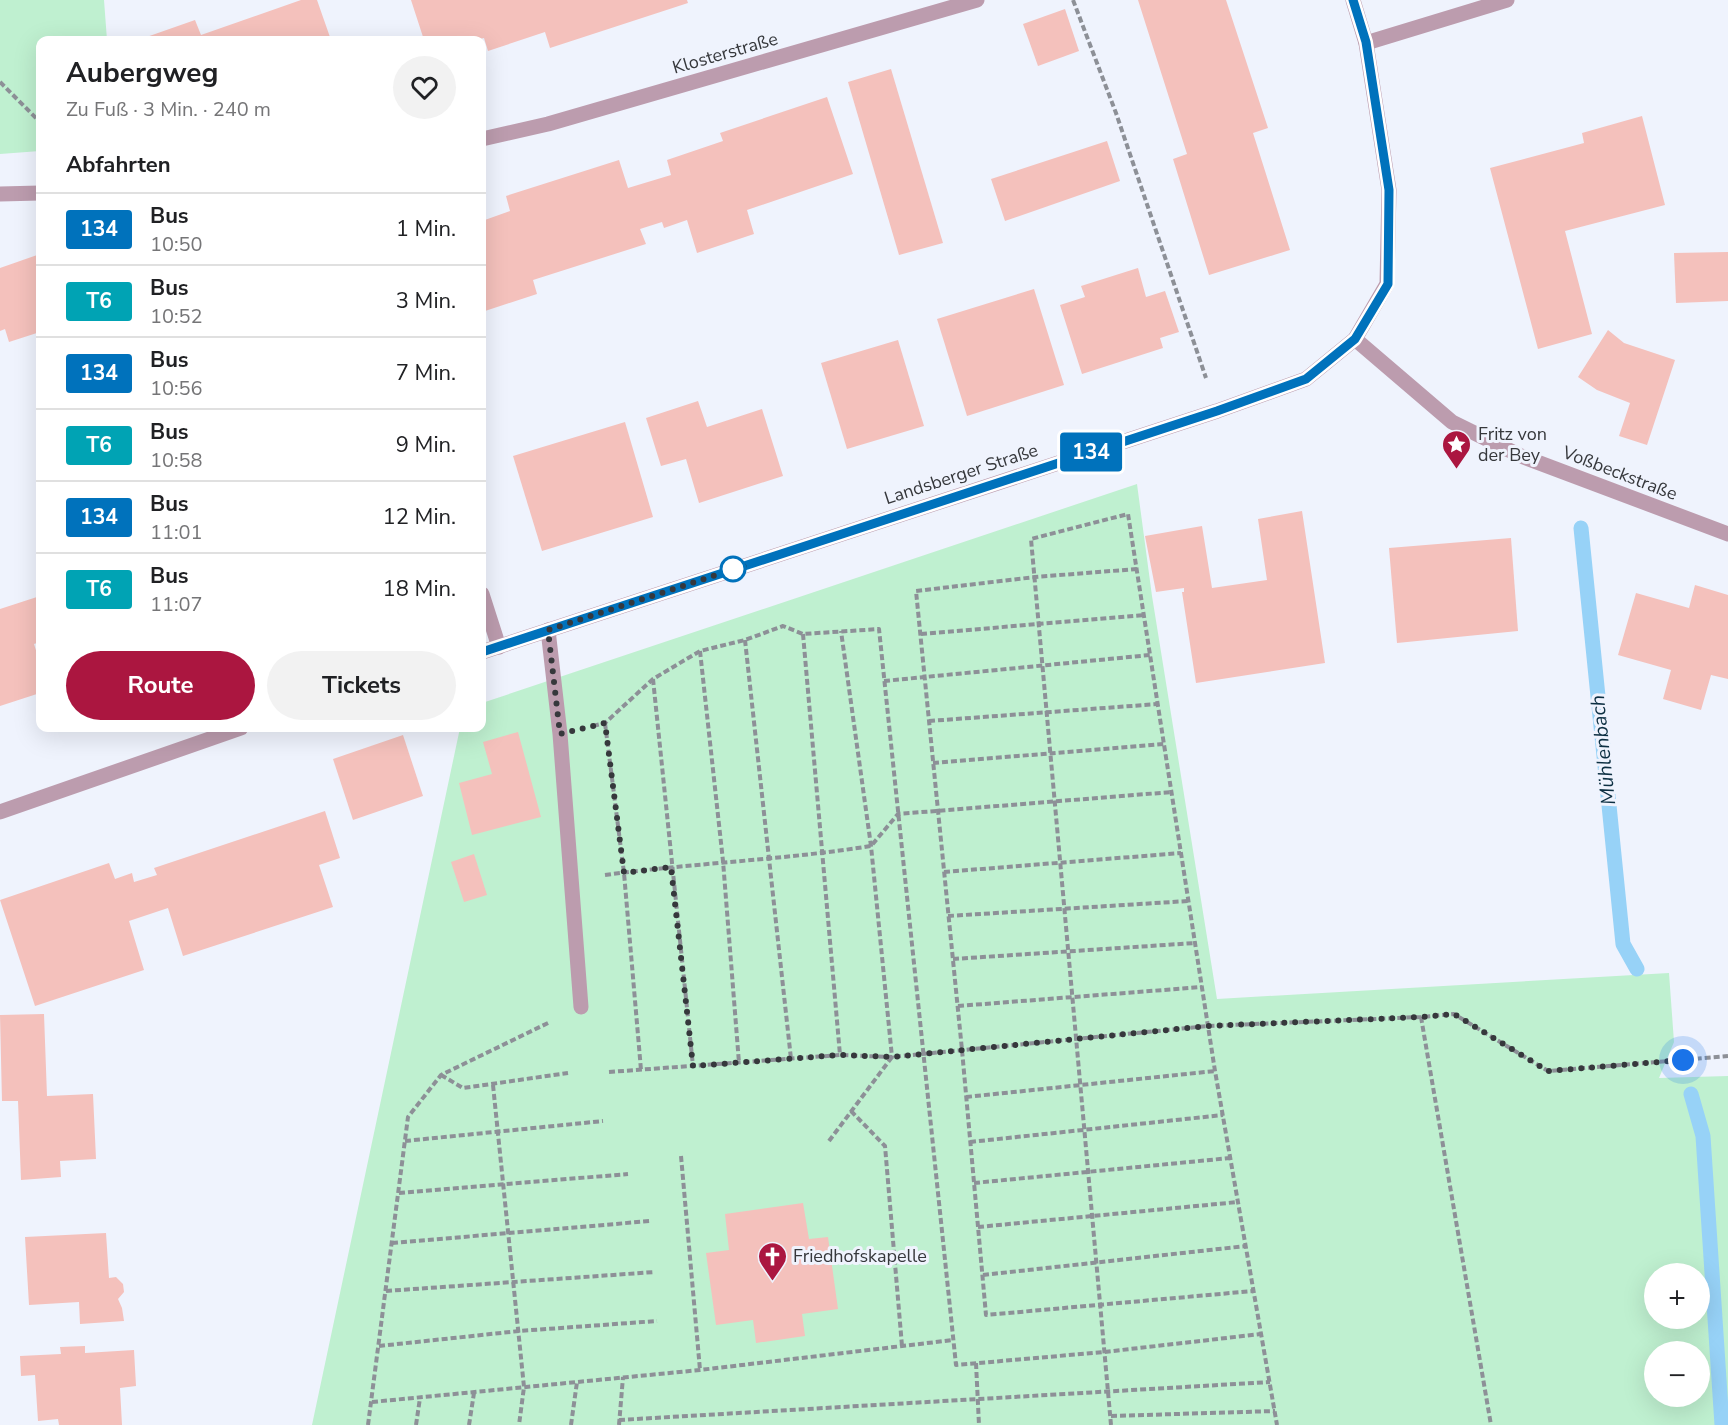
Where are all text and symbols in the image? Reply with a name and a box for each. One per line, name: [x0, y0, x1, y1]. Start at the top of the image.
street label: Klosterstraße: [669, 26, 781, 80]
text: Aubergweg: [66, 54, 218, 92]
button: heart: [393, 56, 456, 119]
text: Zu Fuß · 3 Min. · 240 m: [66, 96, 271, 123]
text: Abfahrten: [66, 150, 171, 180]
text: Bus: [150, 201, 189, 231]
text: 1 Min.: [396, 214, 456, 244]
text: 134: [80, 215, 118, 243]
text: 10:50: [150, 231, 203, 258]
text: Bus: [150, 273, 189, 303]
text: 3 Min.: [396, 286, 456, 316]
text: T6: [86, 287, 112, 315]
text: 10:52: [150, 303, 203, 330]
text: Bus: [150, 345, 189, 375]
text: 7 Min.: [396, 358, 456, 388]
text: 134: [80, 359, 118, 387]
text: 10:56: [150, 375, 203, 402]
text: Bus: [150, 417, 189, 447]
place label: Fritz von der Bey: [1478, 422, 1547, 467]
place icon: Fritz von der Bey: [1441, 428, 1473, 470]
text: 9 Min.: [396, 430, 456, 460]
text: T6: [86, 431, 112, 459]
line badge: 134: [1056, 432, 1126, 472]
street label: Landsberger Straße: [881, 438, 1041, 510]
text: 134: [1072, 438, 1110, 466]
street label: Voßbeckstraße: [1558, 440, 1681, 506]
text: 10:58: [150, 447, 203, 474]
text: Bus: [150, 489, 189, 519]
text: 12 Min.: [383, 502, 456, 532]
text: 134: [80, 503, 118, 531]
text: 11:01: [150, 519, 203, 546]
unlabelled marker: [720, 556, 746, 582]
text: Bus: [150, 561, 189, 591]
text: 18 Min.: [383, 574, 456, 604]
text: T6: [86, 575, 112, 603]
text: 11:07: [150, 591, 203, 618]
button: Route: [66, 651, 255, 720]
button: Tickets: [267, 651, 456, 720]
water label: Mühlenbach: [1584, 694, 1622, 806]
your location: [1668, 1045, 1698, 1075]
church icon: Friedhofskapelle: [756, 1240, 788, 1282]
place label: Friedhofskapelle: [793, 1244, 927, 1268]
map controls: [1644, 1263, 1710, 1407]
button: +: [1644, 1263, 1710, 1329]
button: −: [1644, 1341, 1710, 1407]

